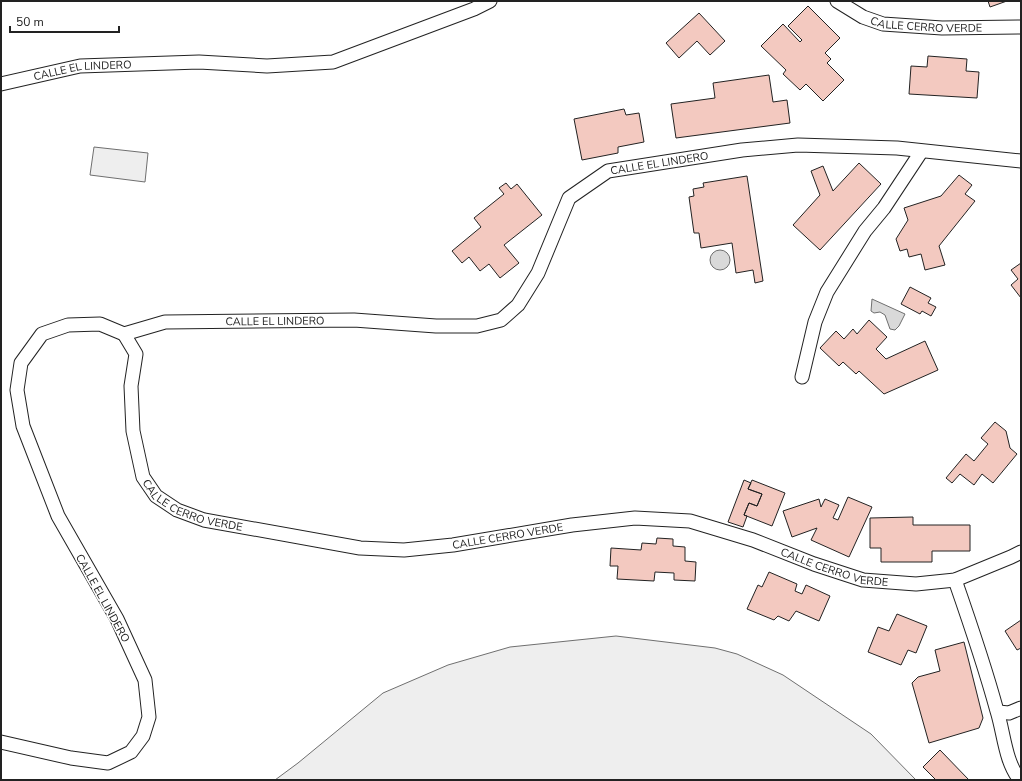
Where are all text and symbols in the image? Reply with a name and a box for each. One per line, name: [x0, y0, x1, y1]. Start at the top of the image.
scale bar: [10, 8, 119, 34]
street label: CALLE CERRO VERDE: [868, 13, 982, 36]
text: 50 m: [16, 14, 44, 30]
street label: CALLE EL LINDERO: [32, 57, 132, 84]
street label: CALLE EL LINDERO: [609, 148, 710, 179]
street label: CALLE EL LINDERO: [225, 313, 325, 329]
street label: CALLE CERRO VERDE: [139, 476, 244, 535]
street label: CALLE CERRO VERDE: [451, 520, 564, 553]
street label: CALLE CERRO VERDE: [778, 545, 889, 590]
street label: CALLE EL LINDERO: [72, 551, 133, 645]

